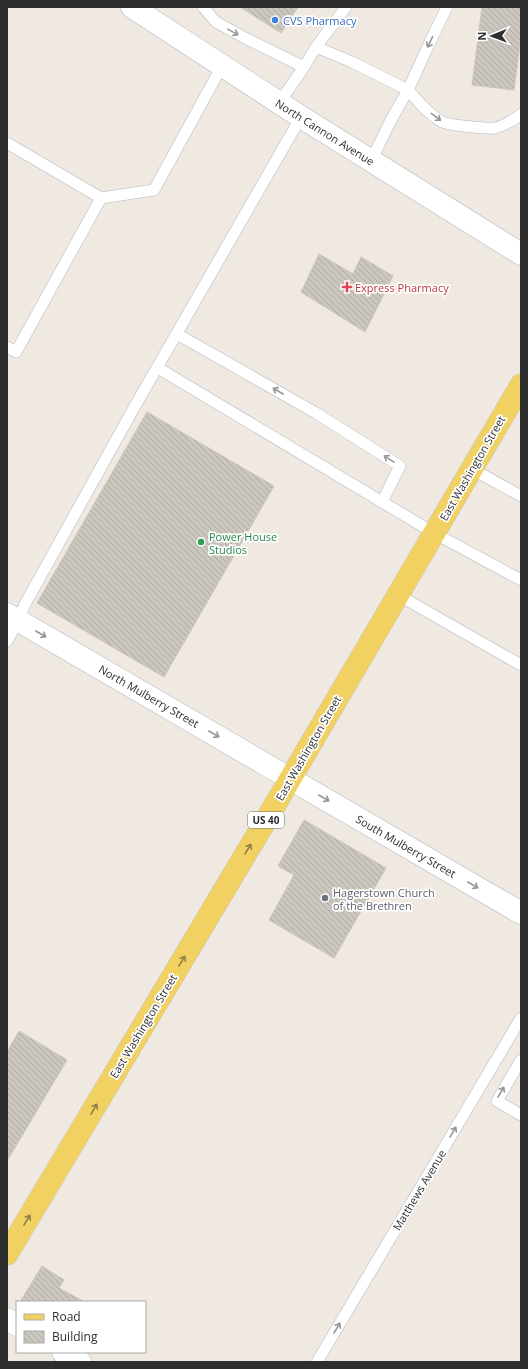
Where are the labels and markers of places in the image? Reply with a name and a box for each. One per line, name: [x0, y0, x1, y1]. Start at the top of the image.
place label: CVS Pharmacy: [283, 13, 357, 28]
marker: CVS Pharmacy: [270, 15, 280, 25]
place label: Express Pharmacy: [355, 280, 449, 295]
marker: Express Pharmacy: [342, 282, 352, 292]
place label: Power House Studios: [209, 529, 277, 557]
marker: Power House Studios: [196, 537, 206, 547]
place label: Hagerstown Church of the Brethren: [333, 885, 435, 913]
marker: Hagerstown Church of the Brethren: [320, 893, 330, 903]

